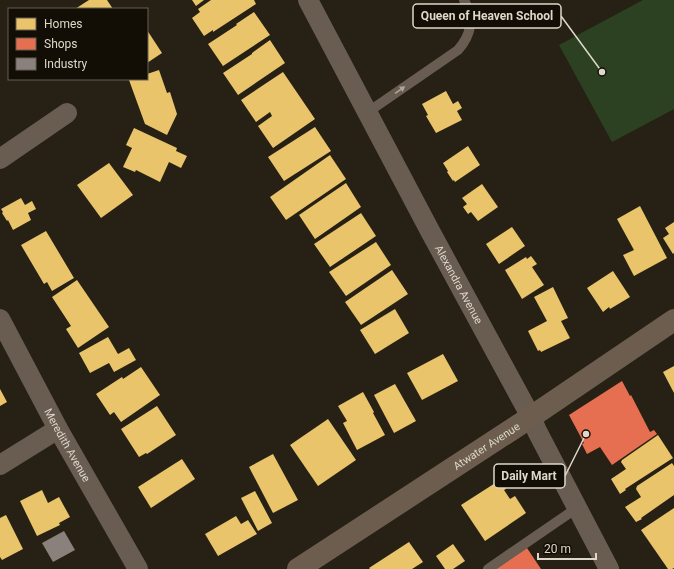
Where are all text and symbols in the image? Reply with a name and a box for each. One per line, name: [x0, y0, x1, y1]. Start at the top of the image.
callout: Queen of Heaven School: [413, 4, 561, 28]
legend: [8, 8, 148, 80]
text: Queen of Heaven School: [421, 9, 553, 23]
text: Homes: [44, 17, 82, 31]
text: Shops: [44, 37, 78, 51]
text: Industry: [44, 57, 88, 71]
one-way arrow: [395, 86, 405, 94]
street label: Alexandra Avenue: [432, 243, 486, 326]
street label: Meredith Avenue: [42, 406, 93, 484]
street label: Atwater Avenue: [451, 420, 522, 473]
callout: Daily Mart: [494, 464, 565, 488]
text: Daily Mart: [501, 469, 557, 483]
scale bar: [538, 535, 596, 561]
text: 20 m: [544, 542, 571, 556]

